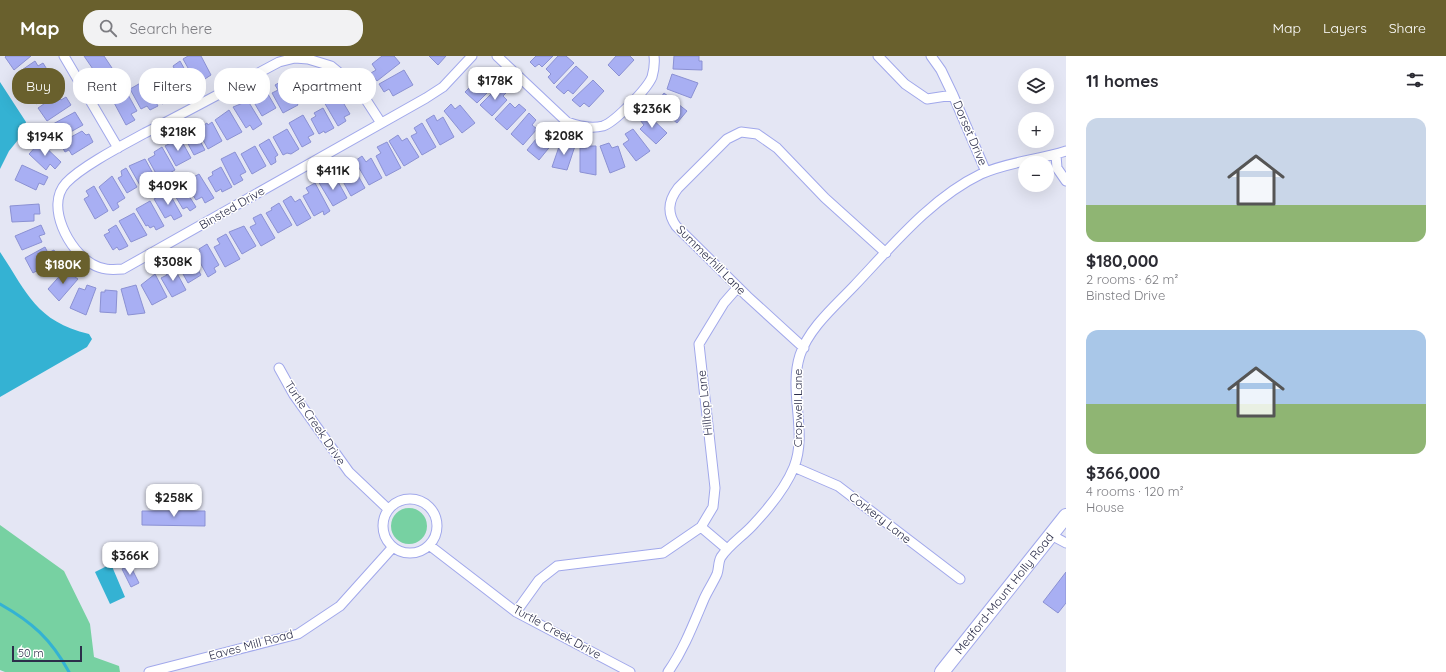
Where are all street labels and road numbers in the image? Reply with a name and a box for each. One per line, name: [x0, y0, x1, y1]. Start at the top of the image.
street label: Dorset Drive: [950, 98, 991, 168]
street label: Binsted Drive: [196, 183, 267, 232]
street label: Summerhill Lane: [673, 222, 749, 298]
street label: Cropwell Lane: [790, 368, 805, 447]
street label: Hilltop Lane: [694, 369, 715, 437]
street label: Turtle Creek Drive: [282, 378, 349, 468]
street label: Corkery Lane: [846, 489, 915, 547]
street label: Medford-Mount Holly Road: [951, 530, 1057, 657]
street label: Turtle Creek Drive: [511, 601, 604, 662]
street label: Eaves Mill Road: [207, 626, 295, 663]

